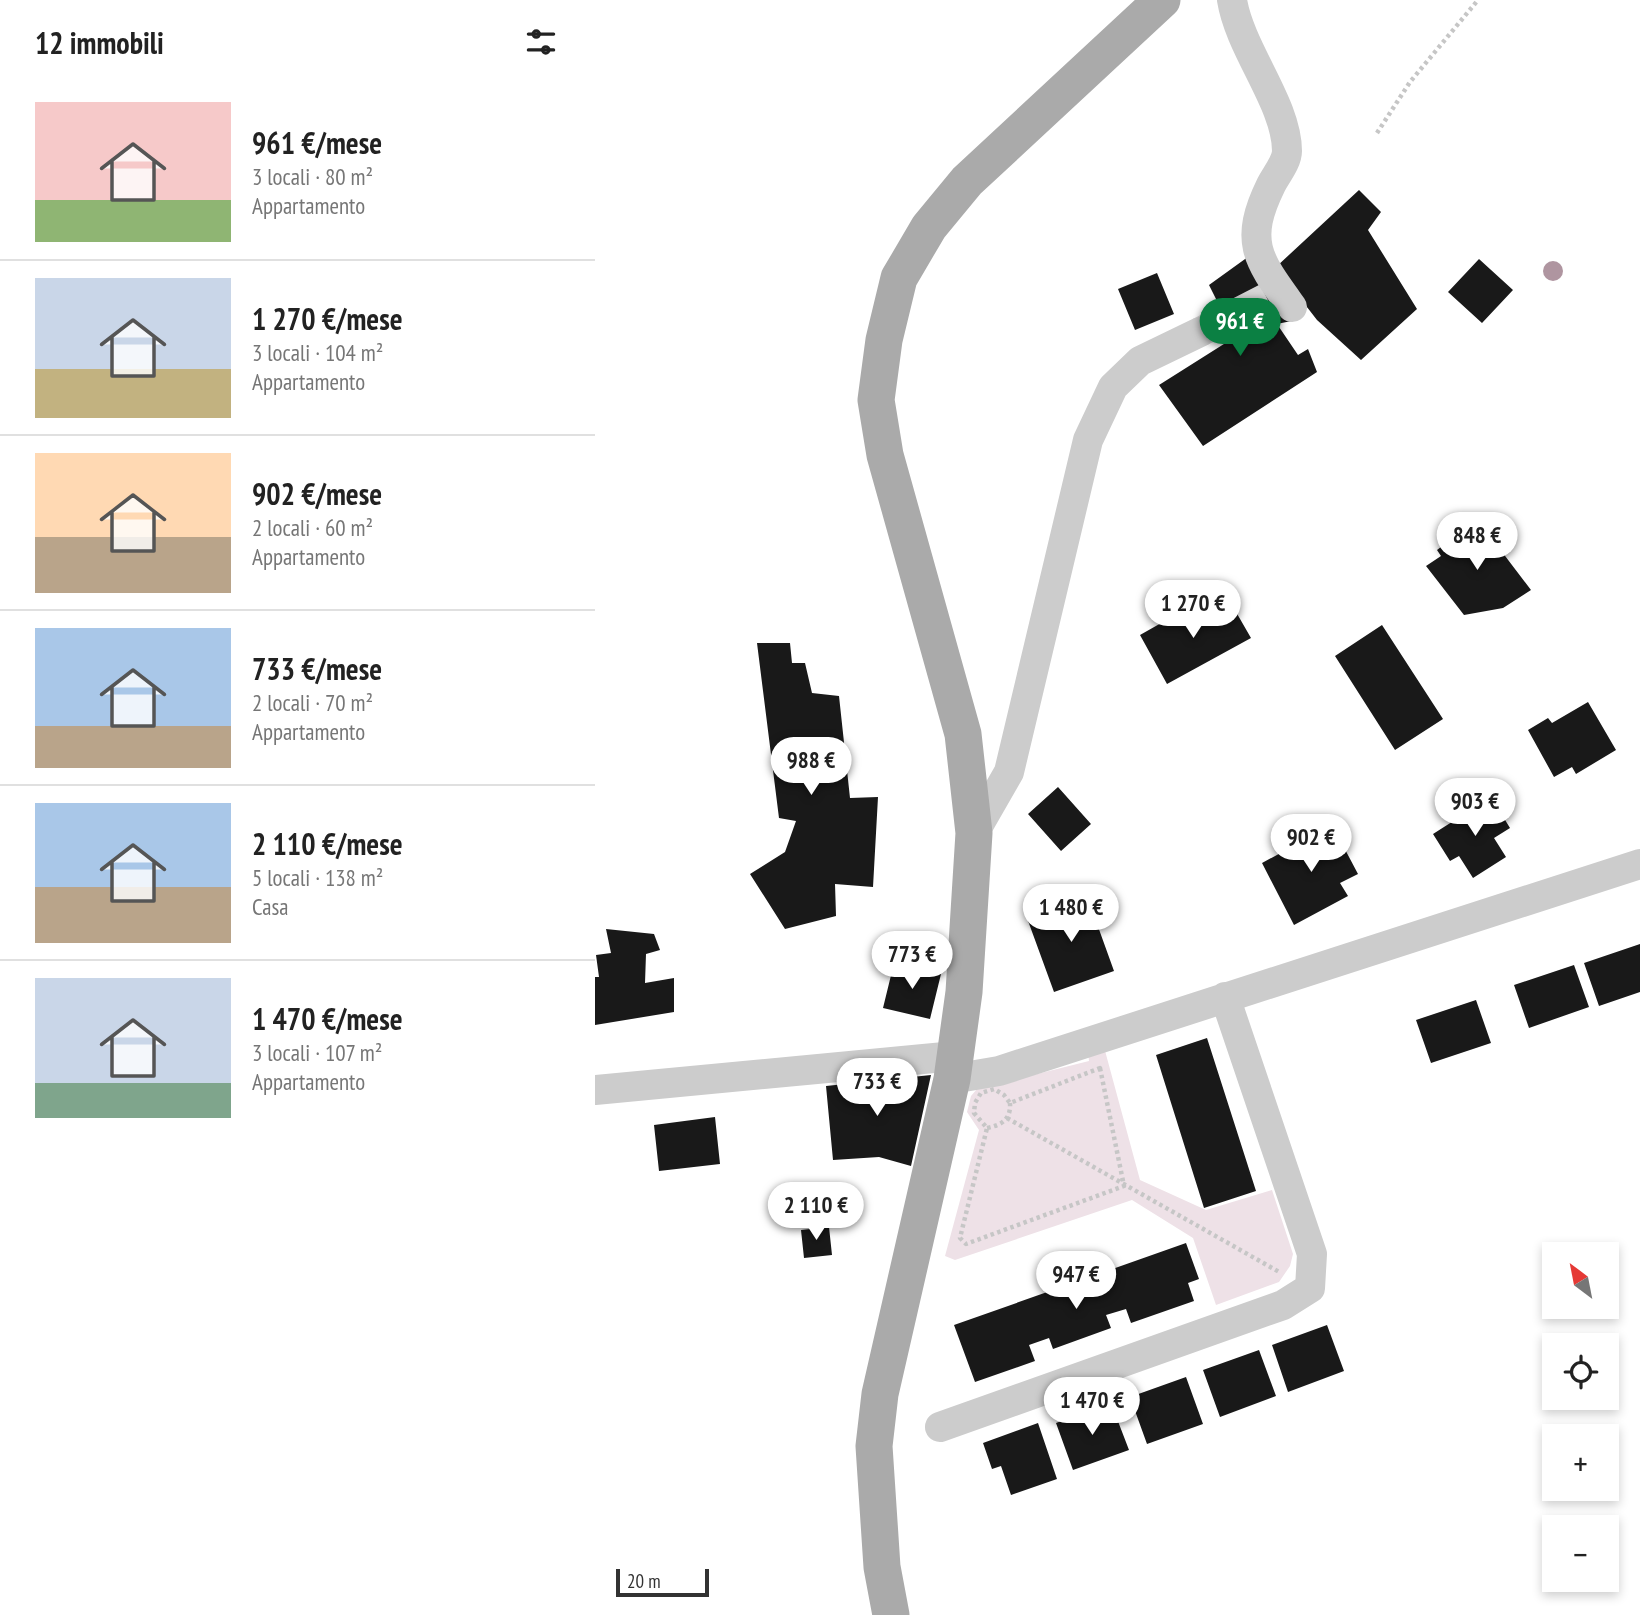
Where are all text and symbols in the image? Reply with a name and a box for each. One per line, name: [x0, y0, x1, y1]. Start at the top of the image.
text: 12 immobili: [35, 23, 164, 62]
icon: filters: [522, 23, 560, 61]
text: 961 €/mese: [252, 123, 382, 162]
icon: home: [91, 130, 175, 214]
text: 3 locali · 80 m²: [252, 162, 373, 191]
text: Appartamento: [252, 191, 365, 220]
pin: 961 €: [1191, 298, 1289, 358]
text: 1 270 €/mese: [252, 299, 403, 338]
icon: home: [91, 306, 175, 390]
text: 961 €: [1216, 306, 1264, 335]
text: 3 locali · 104 m²: [252, 338, 383, 367]
text: Appartamento: [252, 367, 365, 396]
text: 902 €/mese: [252, 474, 382, 513]
icon: home: [91, 481, 175, 565]
pin: 848 €: [1428, 512, 1526, 572]
text: 2 locali · 60 m²: [252, 513, 373, 542]
text: 848 €: [1453, 520, 1501, 549]
text: Appartamento: [252, 542, 365, 571]
pin: 1 270 €: [1128, 580, 1258, 640]
text: 1 270 €: [1161, 588, 1225, 617]
text: 733 €/mese: [252, 649, 382, 688]
icon: home: [91, 656, 175, 740]
text: 2 locali · 70 m²: [252, 688, 373, 717]
text: Appartamento: [252, 717, 365, 746]
pin: 988 €: [762, 738, 860, 797]
text: 988 €: [787, 745, 835, 774]
pin: 903 €: [1426, 778, 1524, 838]
text: 903 €: [1451, 786, 1499, 815]
pin: 902 €: [1262, 814, 1360, 874]
text: 902 €: [1287, 822, 1335, 851]
text: 2 110 €/mese: [252, 824, 403, 863]
icon: home: [91, 831, 175, 915]
text: 5 locali · 138 m²: [252, 863, 383, 892]
pin: 1 480 €: [1006, 884, 1136, 944]
text: Casa: [252, 892, 288, 921]
text: 1 480 €: [1039, 892, 1103, 921]
pin: 773 €: [863, 932, 961, 991]
text: 773 €: [888, 939, 936, 968]
text: 1 470 €/mese: [252, 999, 403, 1038]
icon: home: [91, 1006, 175, 1090]
text: 3 locali · 107 m²: [252, 1038, 382, 1067]
pin: 733 €: [828, 1058, 926, 1118]
text: 733 €: [853, 1066, 901, 1095]
text: Appartamento: [252, 1067, 365, 1096]
pin: 2 110 €: [751, 1182, 881, 1242]
text: 2 110 €: [784, 1190, 848, 1219]
north arrow: [1542, 1242, 1619, 1320]
map controls: [1542, 1242, 1619, 1592]
pin: 947 €: [1027, 1252, 1125, 1311]
text: 947 €: [1052, 1259, 1100, 1288]
button: locate: [1542, 1333, 1619, 1410]
pin: 1 470 €: [1027, 1378, 1157, 1437]
text: 1 470 €: [1060, 1385, 1124, 1414]
button: +: [1542, 1424, 1619, 1501]
button: −: [1542, 1515, 1619, 1592]
scale bar: [616, 1566, 709, 1598]
text: 20 m: [627, 1569, 661, 1593]

